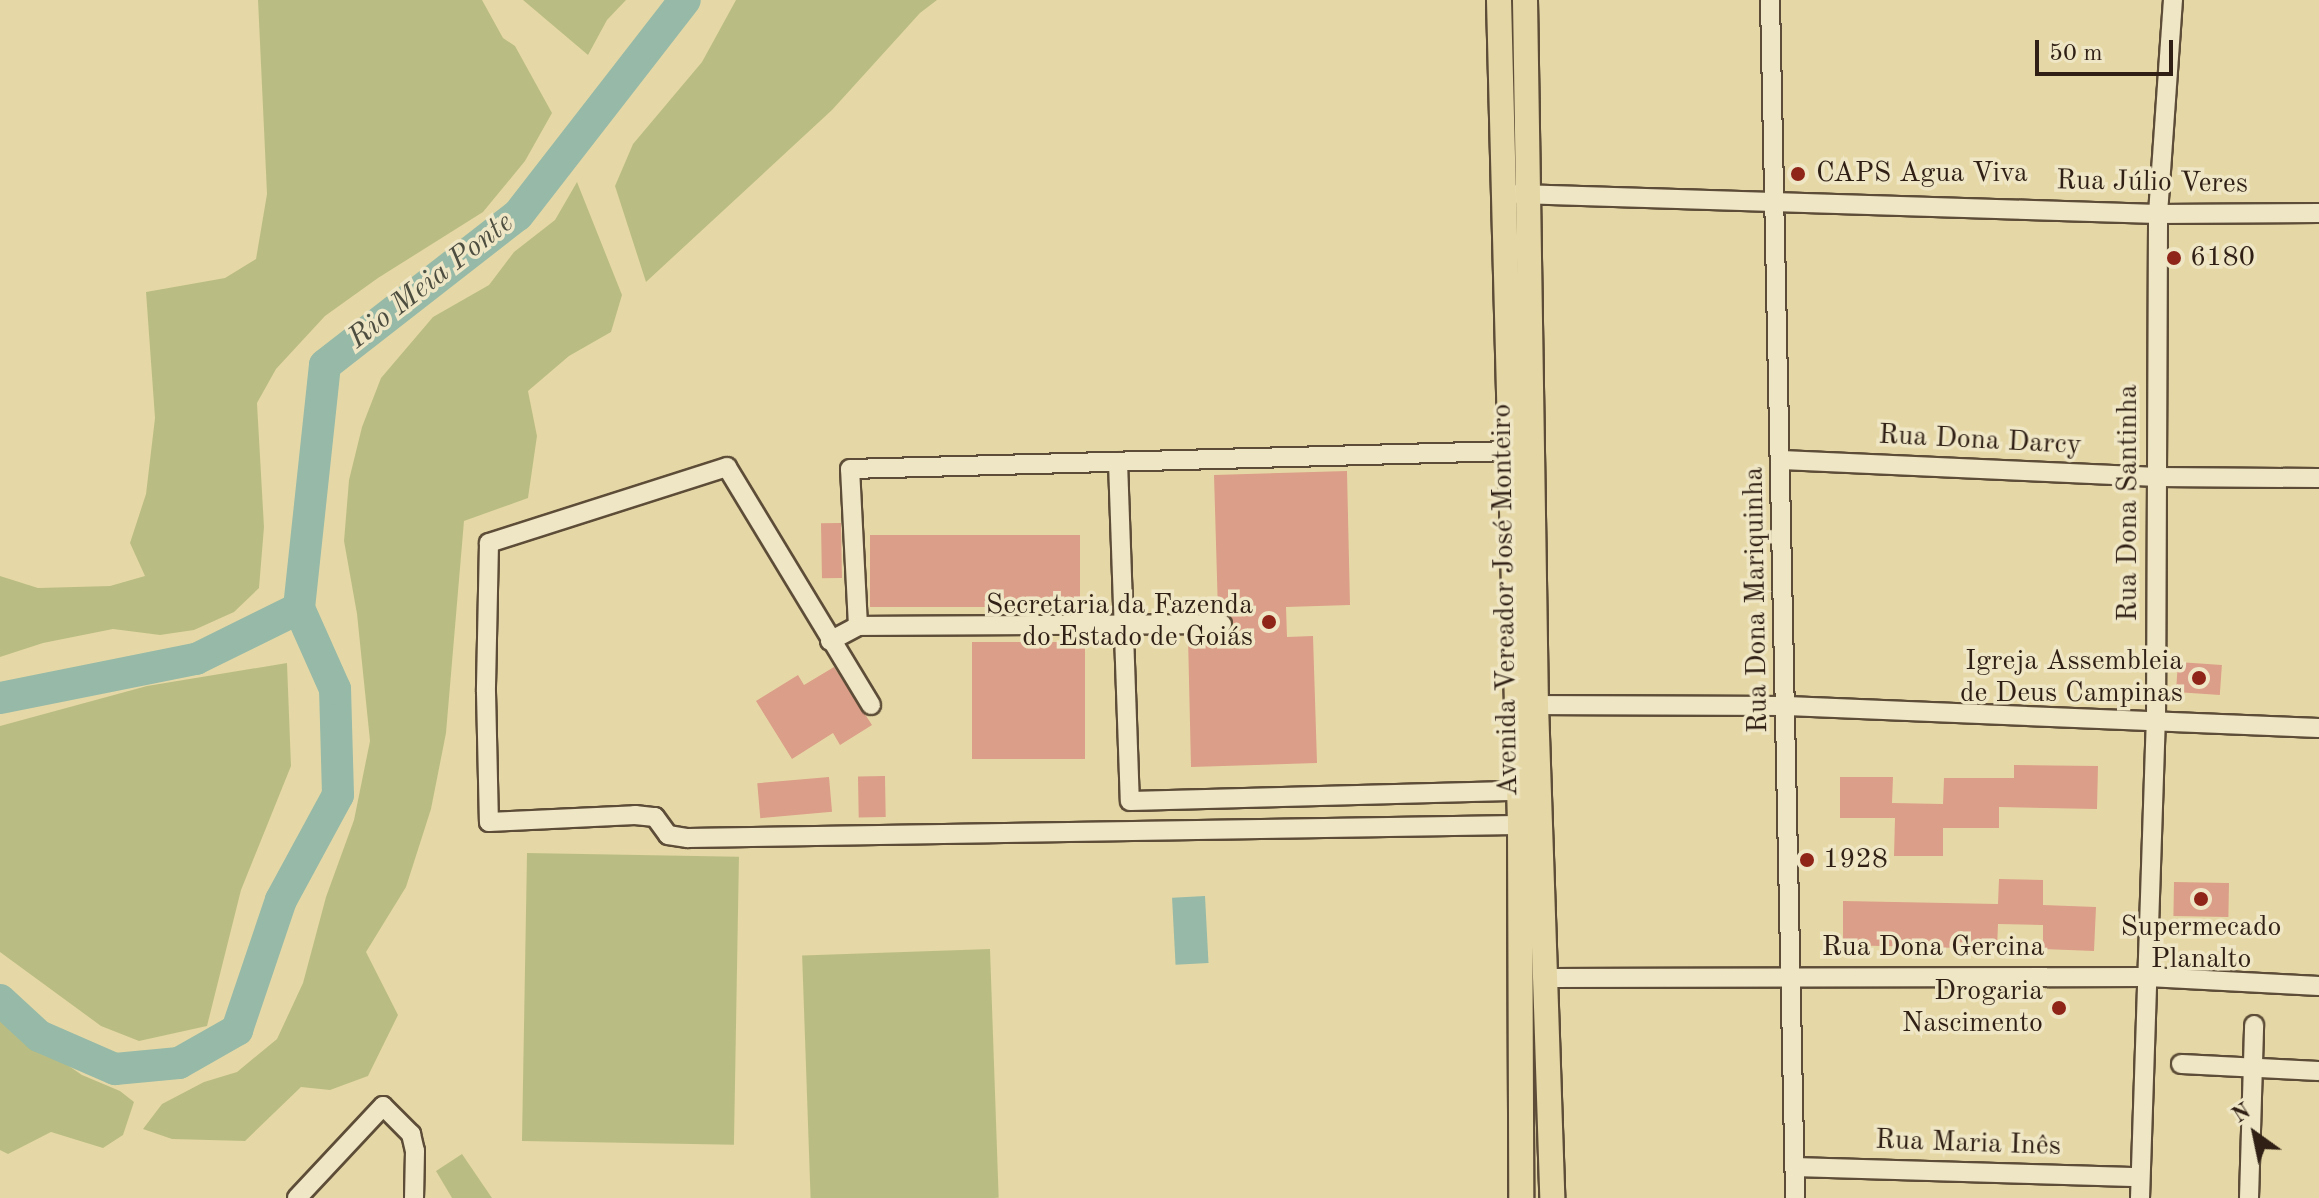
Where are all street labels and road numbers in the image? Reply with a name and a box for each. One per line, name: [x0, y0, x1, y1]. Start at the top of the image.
street label: Rua Júlio Veres: [2056, 165, 2248, 201]
street label: Rua Dona Santinha: [2112, 384, 2146, 622]
street label: Avenida Vereador José Monteiro: [1486, 403, 1526, 797]
street label: Rua Dona Darcy: [1878, 419, 2082, 463]
street label: Rua Dona Mariquinha: [1738, 467, 1776, 733]
street label: Rua Dona Gercina: [1822, 931, 2044, 965]
street label: Rua Maria Inês: [1875, 1124, 2061, 1164]

